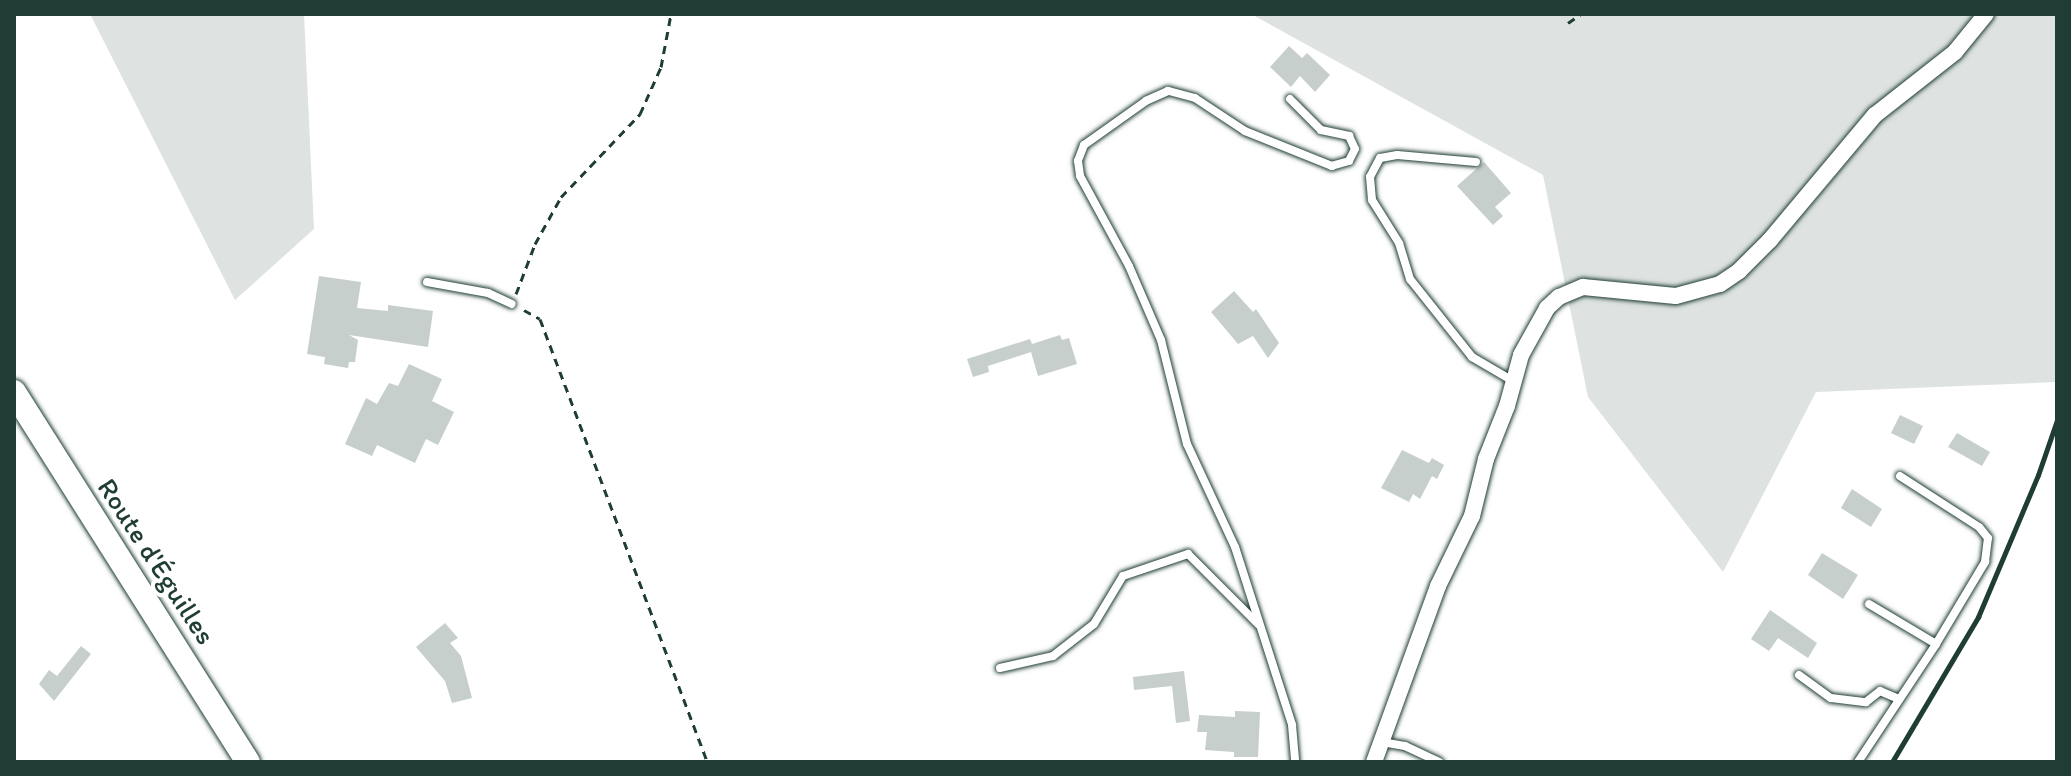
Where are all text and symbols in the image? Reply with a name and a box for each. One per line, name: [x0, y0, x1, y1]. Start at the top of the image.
street label: Route d'Éguilles: [91, 472, 223, 650]

